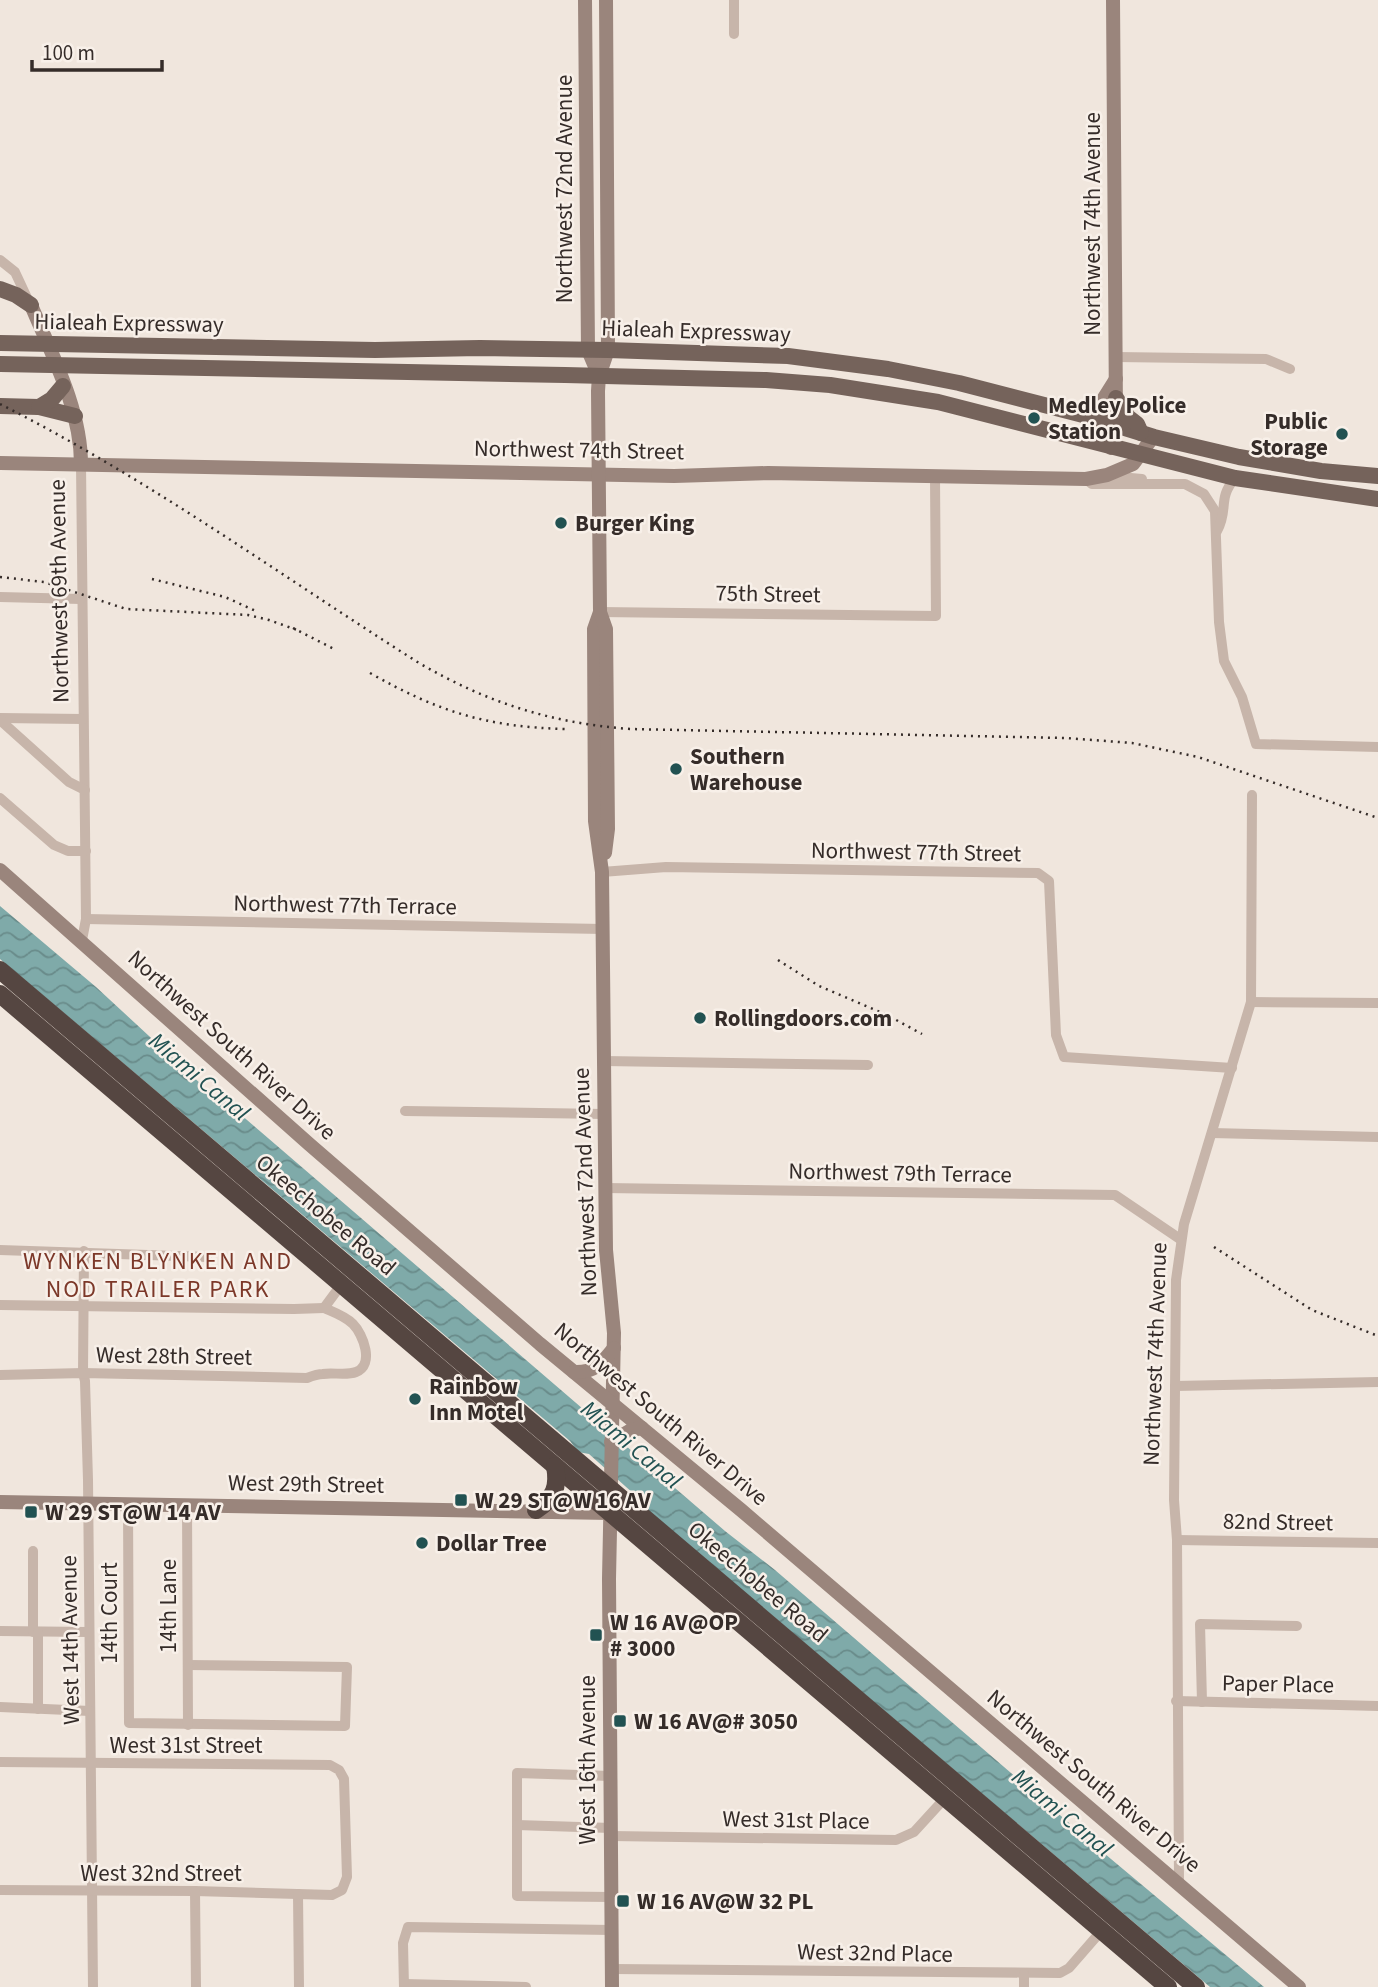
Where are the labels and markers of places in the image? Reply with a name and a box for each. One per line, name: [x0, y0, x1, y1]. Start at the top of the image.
place label: Medley Police Station: [1048, 389, 1187, 448]
place label: Public Storage: [1250, 405, 1328, 464]
marker: Medley Police Station: [1026, 410, 1042, 426]
marker: Public Storage: [1334, 426, 1350, 442]
place label: Burger King: [575, 507, 694, 540]
marker: Burger King: [553, 515, 569, 531]
place label: Southern Warehouse: [690, 740, 803, 799]
marker: Southern Warehouse: [668, 761, 684, 777]
place label: Rollingdoors.com: [714, 1002, 892, 1035]
marker: Rollingdoors.com: [692, 1010, 708, 1026]
place label: Rainbow Inn Motel: [429, 1370, 524, 1429]
marker: Rainbow Inn Motel: [407, 1391, 423, 1407]
place label: W 29 ST@W 16 AV: [475, 1484, 651, 1517]
marker: W 29 ST@W 16 AV: [453, 1492, 469, 1508]
place label: W 29 ST@W 14 AV: [45, 1496, 221, 1529]
marker: W 29 ST@W 14 AV: [23, 1504, 39, 1520]
place label: Dollar Tree: [436, 1527, 547, 1560]
marker: Dollar Tree: [414, 1535, 430, 1551]
place label: W 16 AV@OP # 3000: [610, 1606, 738, 1665]
marker: W 16 AV@OP # 3000: [588, 1627, 604, 1643]
place label: W 16 AV@# 3050: [634, 1705, 798, 1738]
marker: W 16 AV@# 3050: [612, 1713, 628, 1729]
place label: W 16 AV@W 32 PL: [637, 1885, 813, 1918]
marker: W 16 AV@W 32 PL: [615, 1893, 631, 1909]

